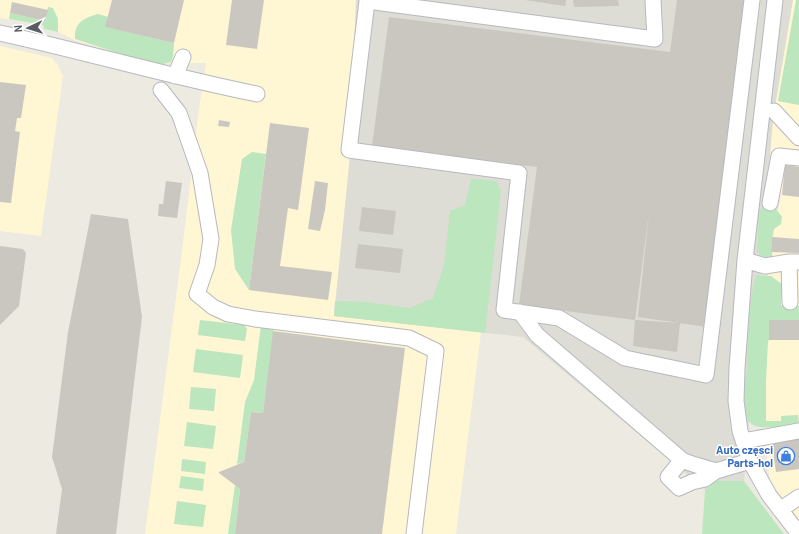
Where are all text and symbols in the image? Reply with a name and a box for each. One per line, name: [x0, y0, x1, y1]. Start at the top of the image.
north arrow: [8, 8, 48, 48]
text: N: [11, 25, 24, 33]
place label: Auto częsci Parts-hol: [716, 443, 773, 469]
shop icon: Auto częsci Parts-hol: [776, 446, 796, 466]

